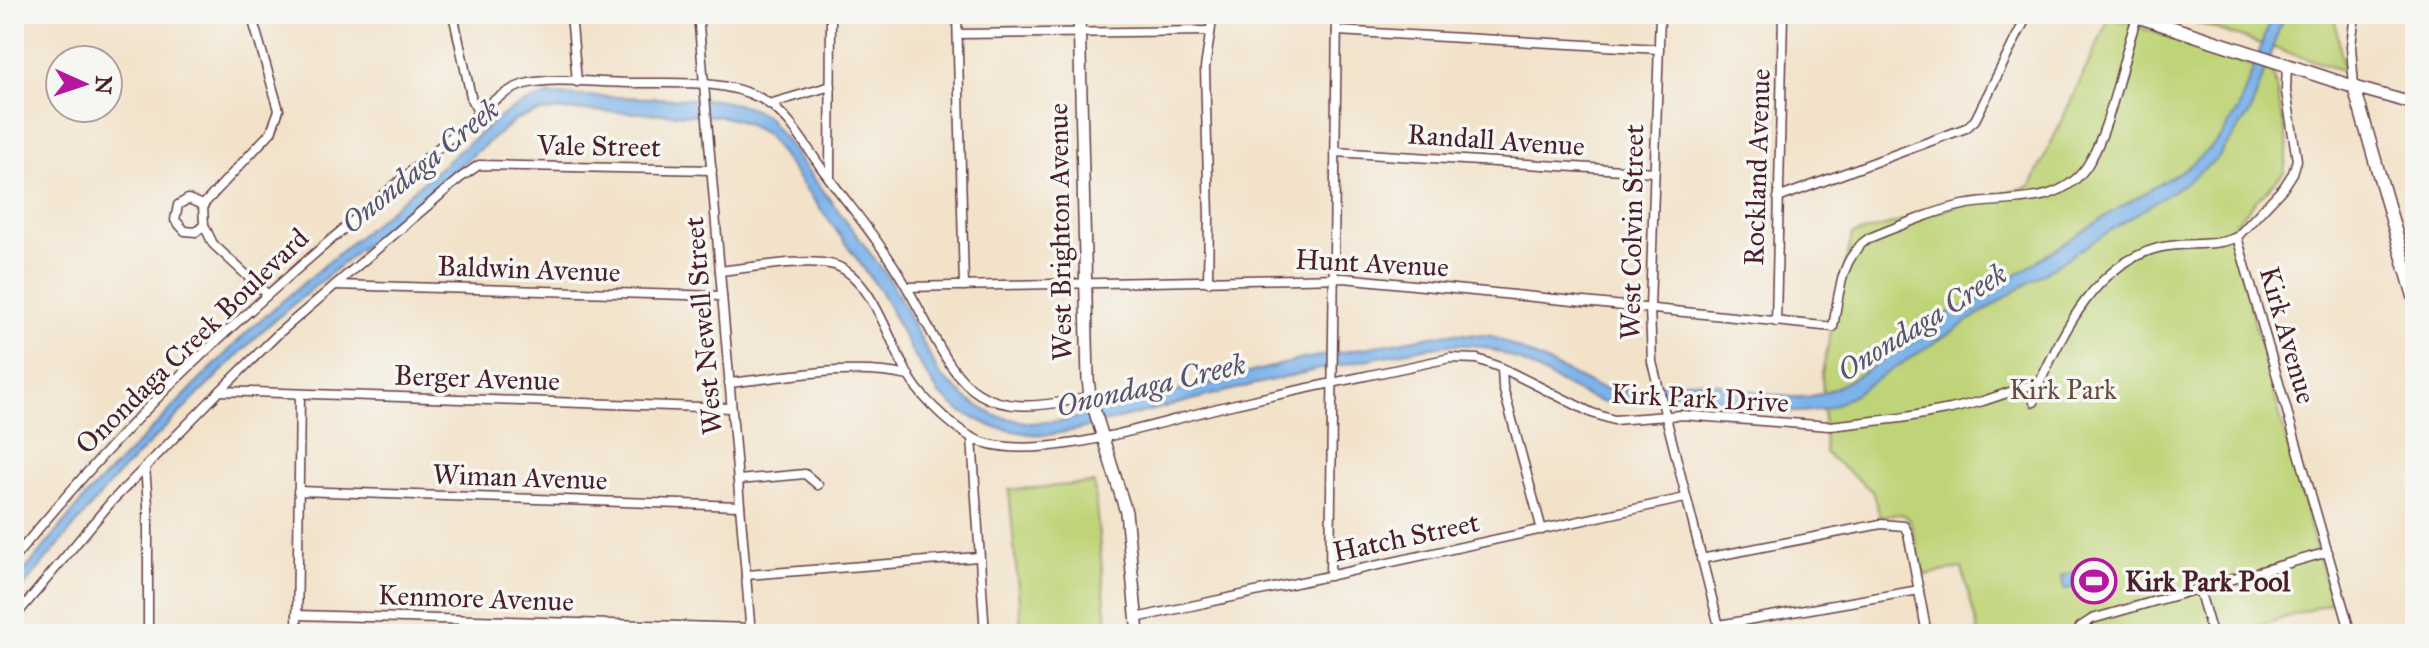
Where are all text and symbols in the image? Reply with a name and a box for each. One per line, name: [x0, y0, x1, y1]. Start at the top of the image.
north arrow: [44, 44, 124, 124]
street label: Rockland Avenue: [1736, 68, 1778, 266]
text: N: [89, 75, 117, 95]
water label: Onondaga Creek: [334, 91, 506, 241]
street label: West Brighton Avenue: [1040, 103, 1080, 361]
street label: Randall Avenue: [1406, 116, 1586, 164]
street label: West Colvin Street: [1613, 124, 1651, 340]
street label: Vale Street: [536, 127, 661, 165]
street label: West Newell Street: [676, 215, 730, 436]
street label: Onondaga Creek Boulevard: [68, 220, 316, 462]
street label: Hunt Avenue: [1294, 241, 1450, 285]
street label: Baldwin Avenue: [437, 248, 621, 290]
water label: Onondaga Creek: [1830, 256, 2014, 388]
street label: Kirk Avenue: [2252, 262, 2324, 408]
water label: Onondaga Creek: [1053, 346, 1249, 424]
street label: Berger Avenue: [393, 358, 561, 398]
park label: Kirk Park: [2009, 372, 2117, 407]
street label: Kirk Park Drive: [1610, 376, 1790, 420]
street label: Wiman Avenue: [432, 456, 608, 498]
street label: Hatch Street: [1330, 504, 1483, 570]
sports icon: Kirk Park Pool: [2070, 557, 2118, 605]
place label: Kirk Park Pool: [2125, 564, 2290, 599]
street label: Kenmore Avenue: [377, 577, 575, 619]

